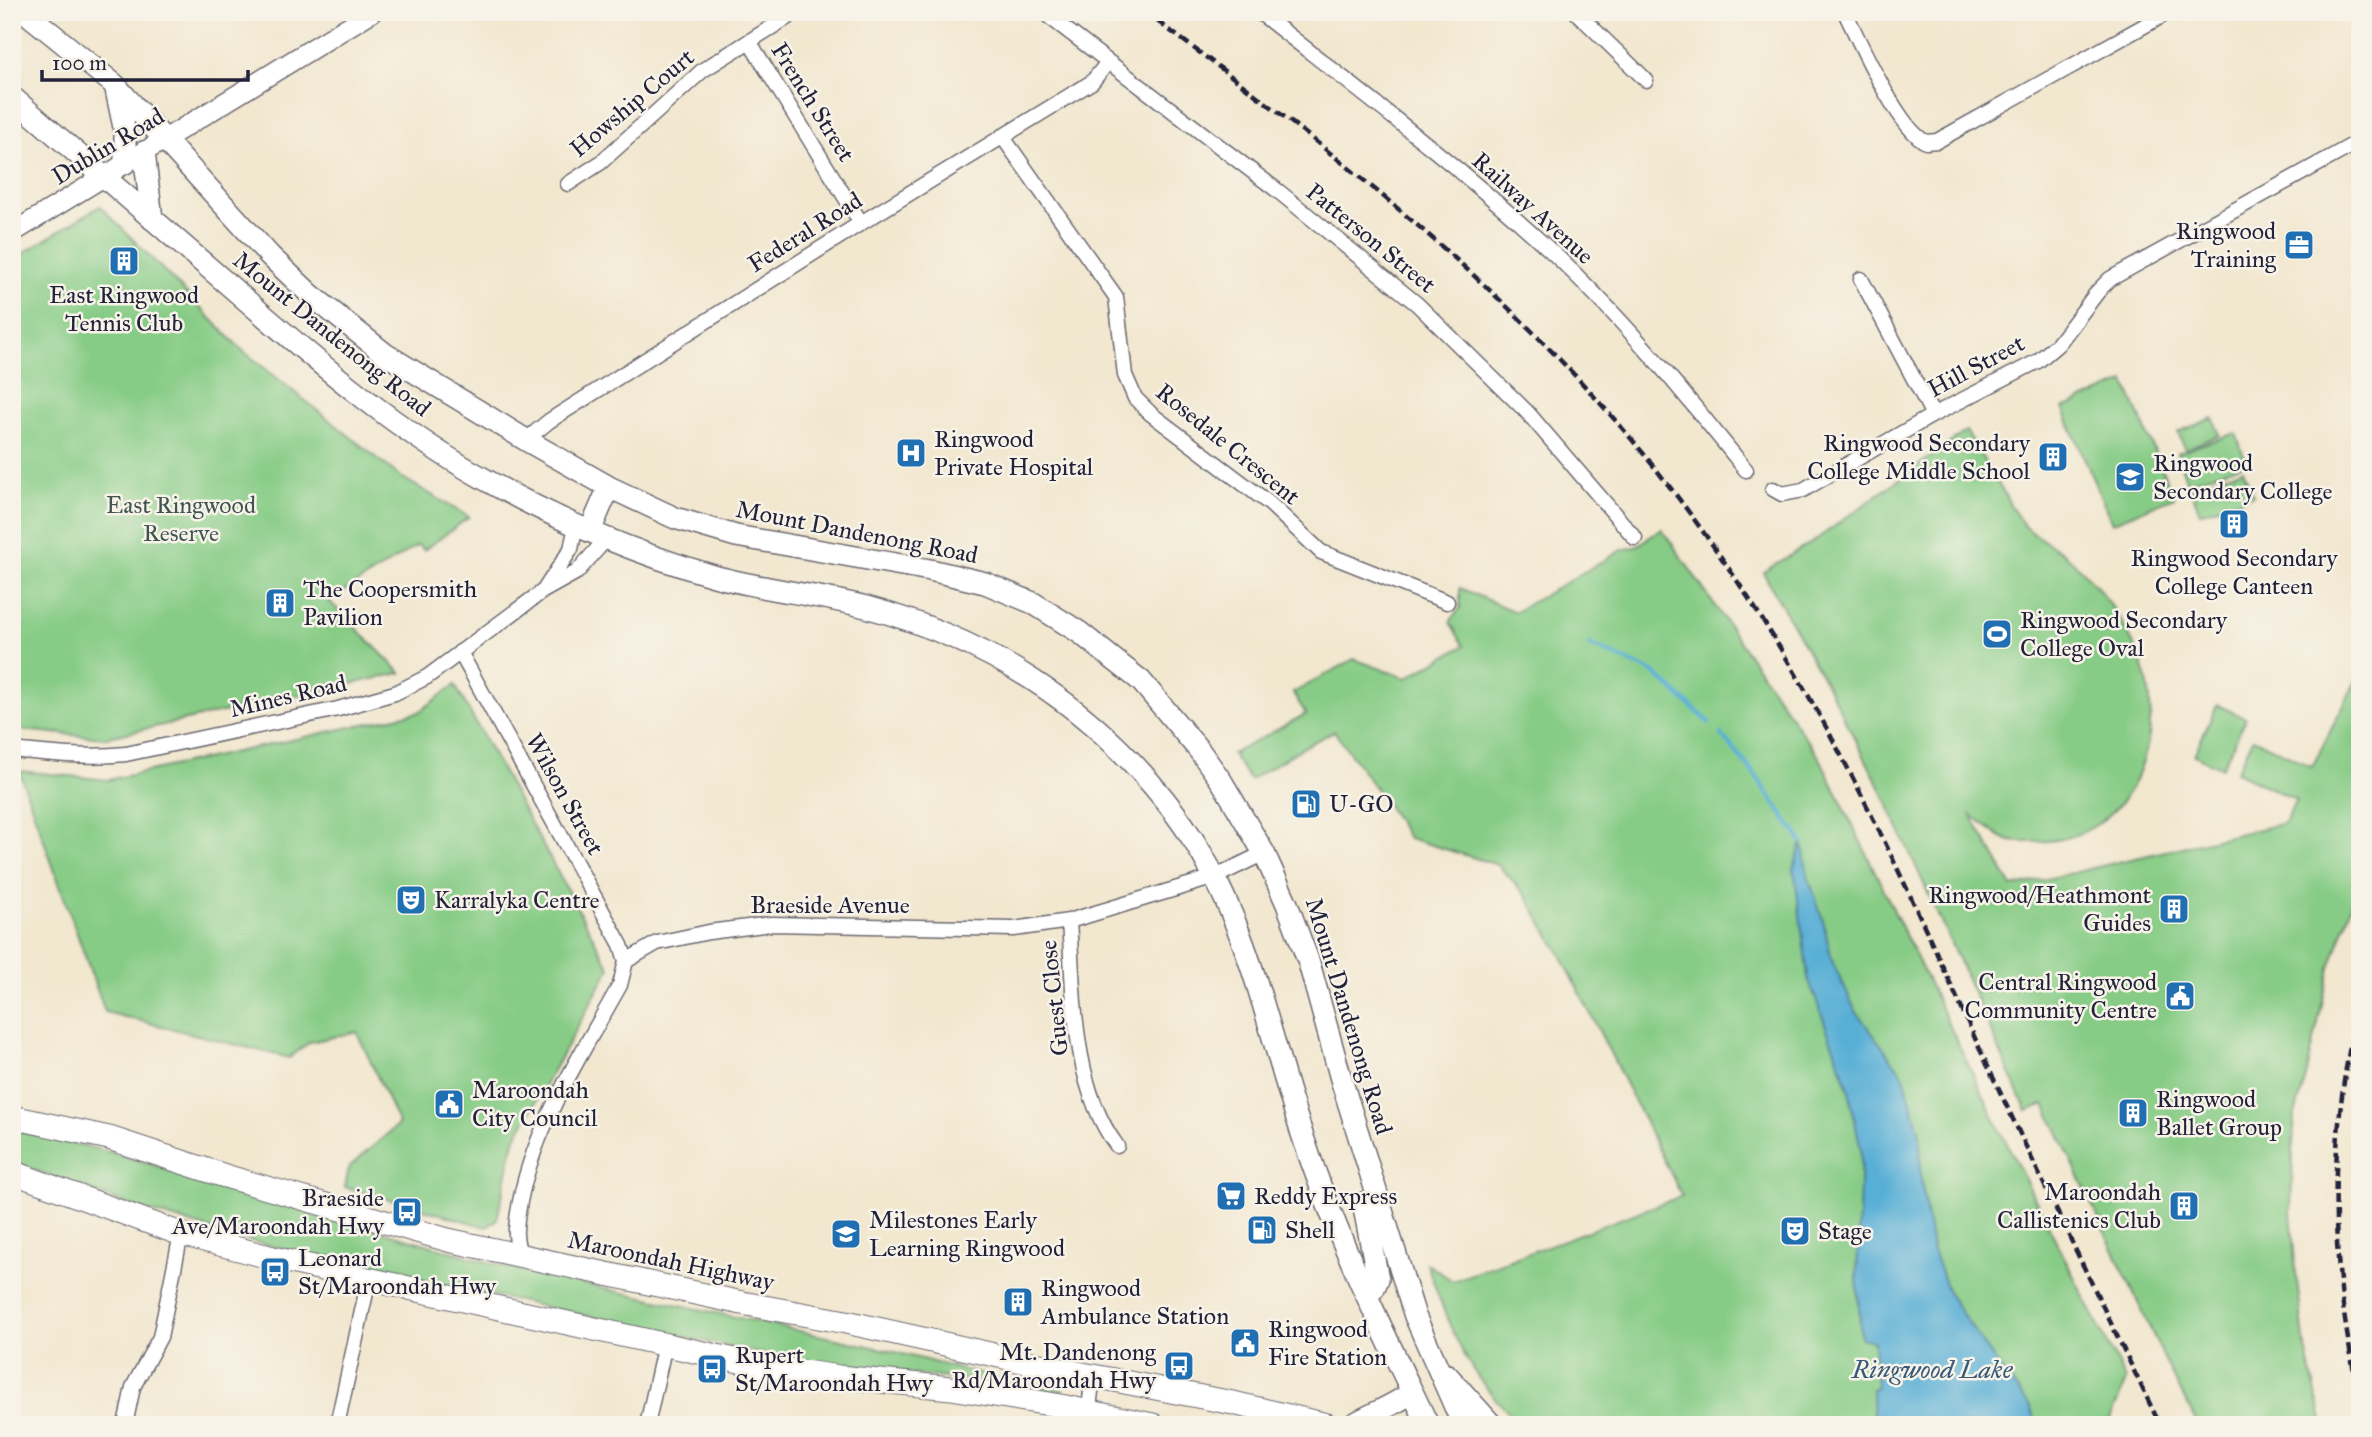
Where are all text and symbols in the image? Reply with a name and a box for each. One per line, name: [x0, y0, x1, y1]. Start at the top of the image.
street label: French Street: [764, 37, 862, 168]
scale bar: [42, 38, 248, 82]
street label: Howship Court: [564, 42, 701, 164]
text: 100 m: [52, 50, 107, 76]
street label: Dublin Road: [46, 101, 170, 191]
street label: Railway Avenue: [1466, 145, 1600, 271]
street label: Patterson Street: [1300, 177, 1442, 300]
street label: Federal Road: [742, 185, 868, 279]
place label: Ringwood Training: [2176, 216, 2277, 274]
office icon: Ringwood Training: [2282, 228, 2316, 262]
building icon: East Ringwood Tennis Club: [107, 244, 141, 278]
street label: Mount Dandenong Road: [227, 245, 437, 423]
place label: East Ringwood Tennis Club: [49, 280, 199, 338]
street label: Hill Street: [1923, 328, 2030, 404]
street label: Rosedale Crescent: [1150, 377, 1307, 512]
place label: Ringwood Private Hospital: [934, 424, 1094, 482]
place label: Ringwood Secondary College Middle School: [1807, 428, 2031, 486]
hospital icon: Ringwood Private Hospital: [894, 436, 928, 470]
building icon: Ringwood Secondary College Middle School: [2036, 440, 2070, 474]
place label: Ringwood Secondary College: [2153, 448, 2332, 506]
school or university icon: Ringwood Secondary College: [2113, 460, 2147, 494]
park label: East Ringwood Reserve: [106, 490, 256, 548]
street label: Mount Dandenong Road: [733, 494, 981, 570]
building icon: Ringwood Secondary College Canteen: [2217, 507, 2251, 541]
place label: Ringwood Secondary College Canteen: [2131, 543, 2338, 601]
place label: The Coopersmith Pavilion: [303, 574, 477, 632]
building icon: The Coopersmith Pavilion: [263, 586, 297, 620]
place label: Ringwood Secondary College Oval: [2020, 605, 2228, 663]
sports icon: Ringwood Secondary College Oval: [1980, 617, 2014, 651]
street label: Mines Road: [226, 668, 350, 724]
street label: Wilson Street: [519, 728, 611, 861]
fuel station icon: U-GO: [1289, 787, 1323, 821]
place label: U-GO: [1329, 789, 1394, 819]
place label: Ringwood/Heathmont Guides: [1928, 880, 2152, 938]
theatre icon: Karralyka Centre: [394, 883, 428, 917]
place label: Karralyka Centre: [434, 885, 600, 915]
street label: Braeside Avenue: [750, 890, 910, 920]
building icon: Ringwood/Heathmont Guides: [2157, 892, 2191, 926]
street label: Mount Dandenong Road: [1299, 894, 1399, 1138]
street label: Guest Close: [1033, 938, 1075, 1058]
place label: Central Ringwood Community Centre: [1965, 967, 2157, 1025]
public building icon: Central Ringwood Community Centre: [2163, 979, 2197, 1013]
place label: Maroondah City Council: [472, 1075, 598, 1133]
place label: Ringwood Ballet Group: [2156, 1084, 2282, 1142]
public building icon: Maroondah City Council: [432, 1087, 466, 1121]
building icon: Ringwood Ballet Group: [2116, 1096, 2150, 1130]
place label: Maroondah Callistenics Club: [1997, 1177, 2161, 1235]
supermarket icon: Reddy Express: [1214, 1179, 1248, 1213]
place label: Reddy Express: [1254, 1181, 1397, 1211]
place label: Braeside Ave/Maroondah Hwy: [171, 1183, 385, 1241]
building icon: Maroondah Callistenics Club: [2167, 1189, 2201, 1223]
bus stop icon: Braeside Ave/Maroondah Hwy: [390, 1195, 424, 1229]
place label: Milestones Early Learning Ringwood: [869, 1205, 1065, 1263]
fuel station icon: Shell: [1245, 1213, 1279, 1247]
theatre icon: Stage: [1778, 1214, 1812, 1248]
place label: Shell: [1285, 1215, 1336, 1245]
place label: Stage: [1818, 1216, 1872, 1246]
school or university icon: Milestones Early Learning Ringwood: [829, 1217, 863, 1251]
street label: Maroondah Highway: [565, 1224, 778, 1298]
place label: Leonard St/Maroondah Hwy: [298, 1243, 497, 1301]
bus stop icon: Leonard St/Maroondah Hwy: [258, 1255, 292, 1289]
place label: Ringwood Ambulance Station: [1040, 1273, 1229, 1331]
building icon: Ringwood Ambulance Station: [1001, 1285, 1035, 1319]
place label: Ringwood Fire Station: [1268, 1314, 1387, 1372]
public building icon: Ringwood Fire Station: [1228, 1326, 1262, 1360]
place label: Mt. Dandenong Rd/Maroondah Hwy: [952, 1337, 1157, 1395]
place label: Rupert St/Maroondah Hwy: [735, 1340, 934, 1398]
bus stop icon: Mt. Dandenong Rd/Maroondah Hwy: [1162, 1349, 1196, 1383]
bus stop icon: Rupert St/Maroondah Hwy: [695, 1352, 729, 1386]
water label: Ringwood Lake: [1851, 1353, 2014, 1385]

